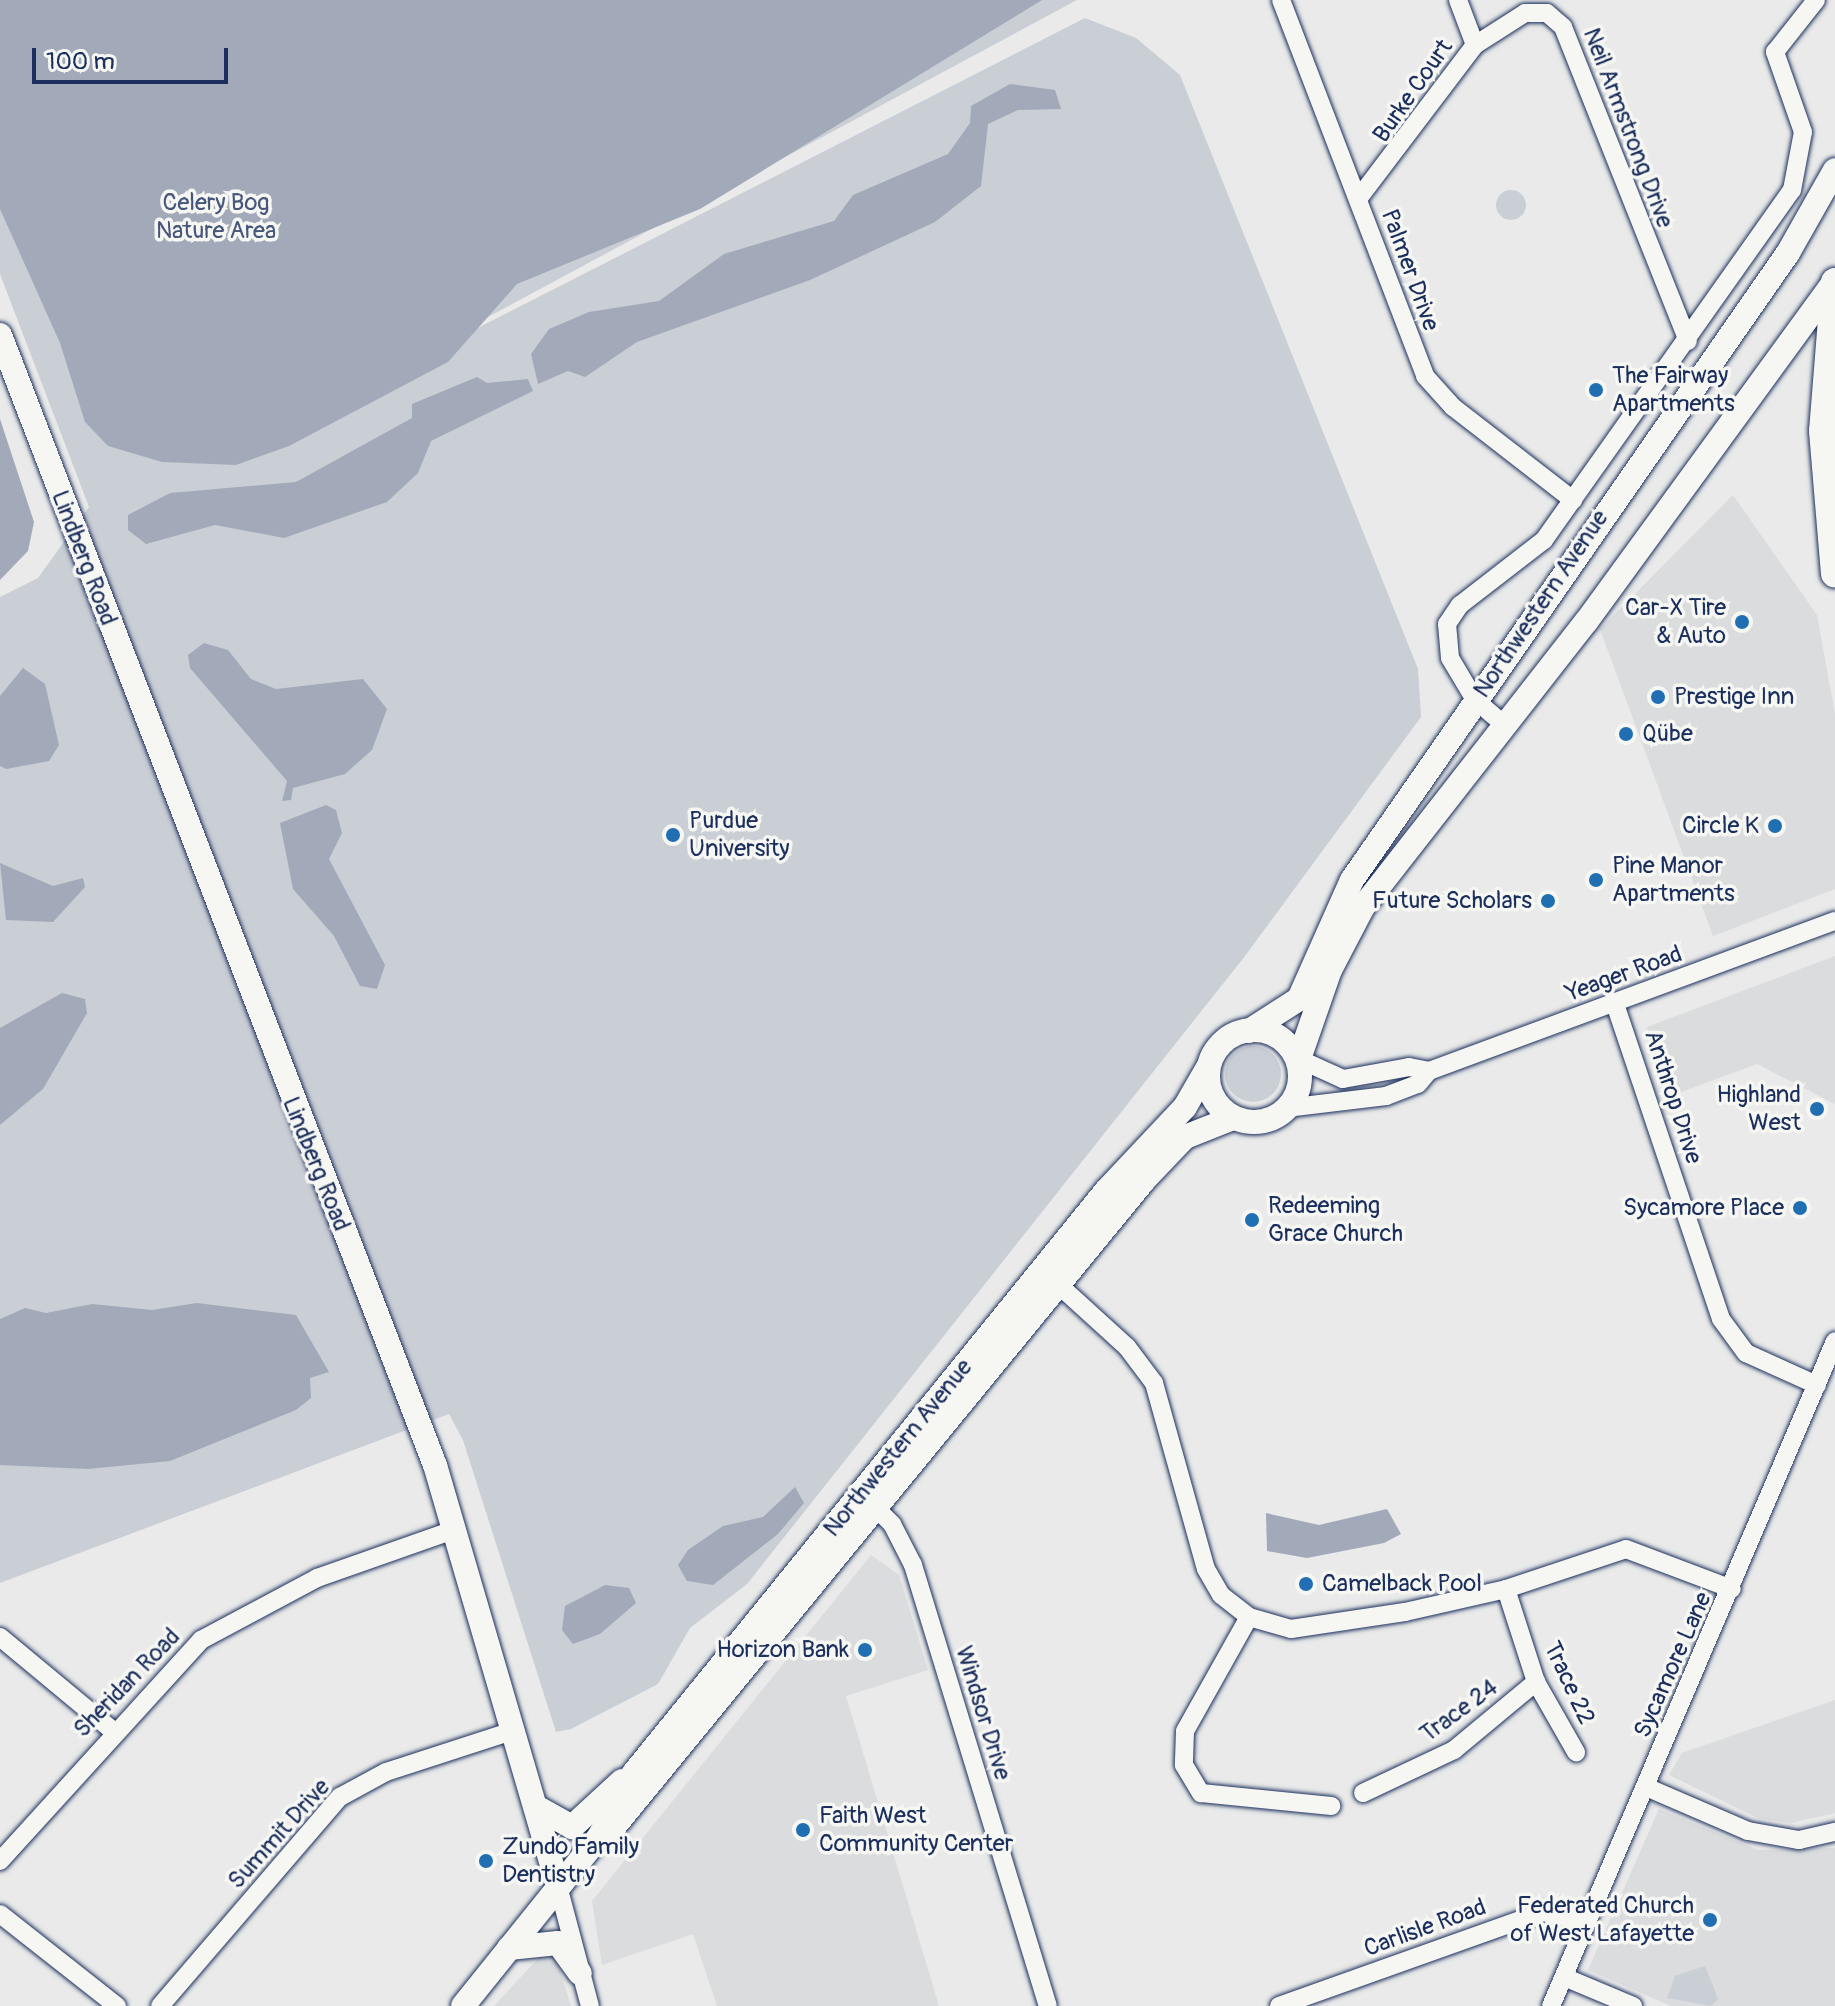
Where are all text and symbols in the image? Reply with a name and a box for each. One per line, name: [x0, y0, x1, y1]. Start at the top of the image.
street label: Neil Armstrong Drive: [1577, 24, 1679, 232]
scale bar: [36, 32, 232, 82]
street label: Burke Court: [1367, 34, 1459, 148]
text: 100 m: [46, 47, 115, 76]
park label: Celery Bog Nature Area: [156, 189, 276, 245]
street label: Palmer Drive: [1375, 205, 1445, 335]
place label: The Fairway Apartments: [1612, 362, 1735, 418]
marker: The Fairway Apartments: [1587, 381, 1605, 399]
street label: Lindberg Road: [45, 487, 123, 629]
street label: Northwestern Avenue: [1468, 505, 1614, 703]
place label: Car-X Tire & Auto: [1625, 594, 1726, 650]
marker: Car-X Tire & Auto: [1733, 613, 1751, 631]
place label: Prestige Inn: [1674, 683, 1794, 711]
marker: Prestige Inn: [1649, 688, 1667, 706]
place label: Qübe: [1642, 720, 1693, 748]
marker: Qübe: [1617, 725, 1635, 743]
place label: Purdue University: [689, 807, 790, 863]
place label: Circle K: [1682, 812, 1759, 840]
marker: Circle K: [1766, 817, 1784, 835]
marker: Purdue University: [664, 826, 682, 844]
place label: Pine Manor Apartments: [1612, 852, 1735, 908]
marker: Pine Manor Apartments: [1587, 871, 1605, 889]
place label: Future Scholars: [1372, 887, 1532, 915]
marker: Future Scholars: [1539, 892, 1557, 910]
street label: Yeager Road: [1562, 940, 1686, 1008]
street label: Anthrop Drive: [1638, 1027, 1708, 1167]
place label: Highland West: [1716, 1081, 1801, 1137]
street label: Lindberg Road: [276, 1093, 356, 1235]
marker: Highland West: [1808, 1100, 1826, 1118]
place label: Redeeming Grace Church: [1268, 1192, 1403, 1248]
place label: Sycamore Place: [1623, 1194, 1784, 1222]
marker: Sycamore Place: [1791, 1199, 1809, 1217]
marker: Redeeming Grace Church: [1243, 1211, 1261, 1229]
street label: Northwestern Avenue: [818, 1353, 978, 1543]
place label: Camelback Pool: [1322, 1570, 1482, 1598]
marker: Camelback Pool: [1297, 1575, 1315, 1593]
street label: Sycamore Lane: [1628, 1588, 1718, 1742]
street label: Sheridan Road: [68, 1622, 186, 1744]
place label: Horizon Bank: [717, 1636, 849, 1664]
street label: Trace 22: [1537, 1637, 1601, 1729]
marker: Horizon Bank: [856, 1641, 874, 1659]
street label: Windsor Drive: [949, 1643, 1017, 1783]
street label: Trace 24: [1415, 1673, 1503, 1749]
street label: Summit Drive: [222, 1773, 336, 1895]
place label: Faith West Community Center: [819, 1802, 1013, 1858]
marker: Faith West Community Center: [794, 1821, 812, 1839]
place label: Zundo Family Dentistry: [502, 1833, 639, 1889]
marker: Zundo Family Dentistry: [477, 1852, 495, 1870]
place label: Federated Church of West Lafayette: [1511, 1892, 1694, 1948]
street label: Carlisle Road: [1360, 1893, 1490, 1963]
marker: Federated Church of West Lafayette: [1701, 1911, 1719, 1929]

